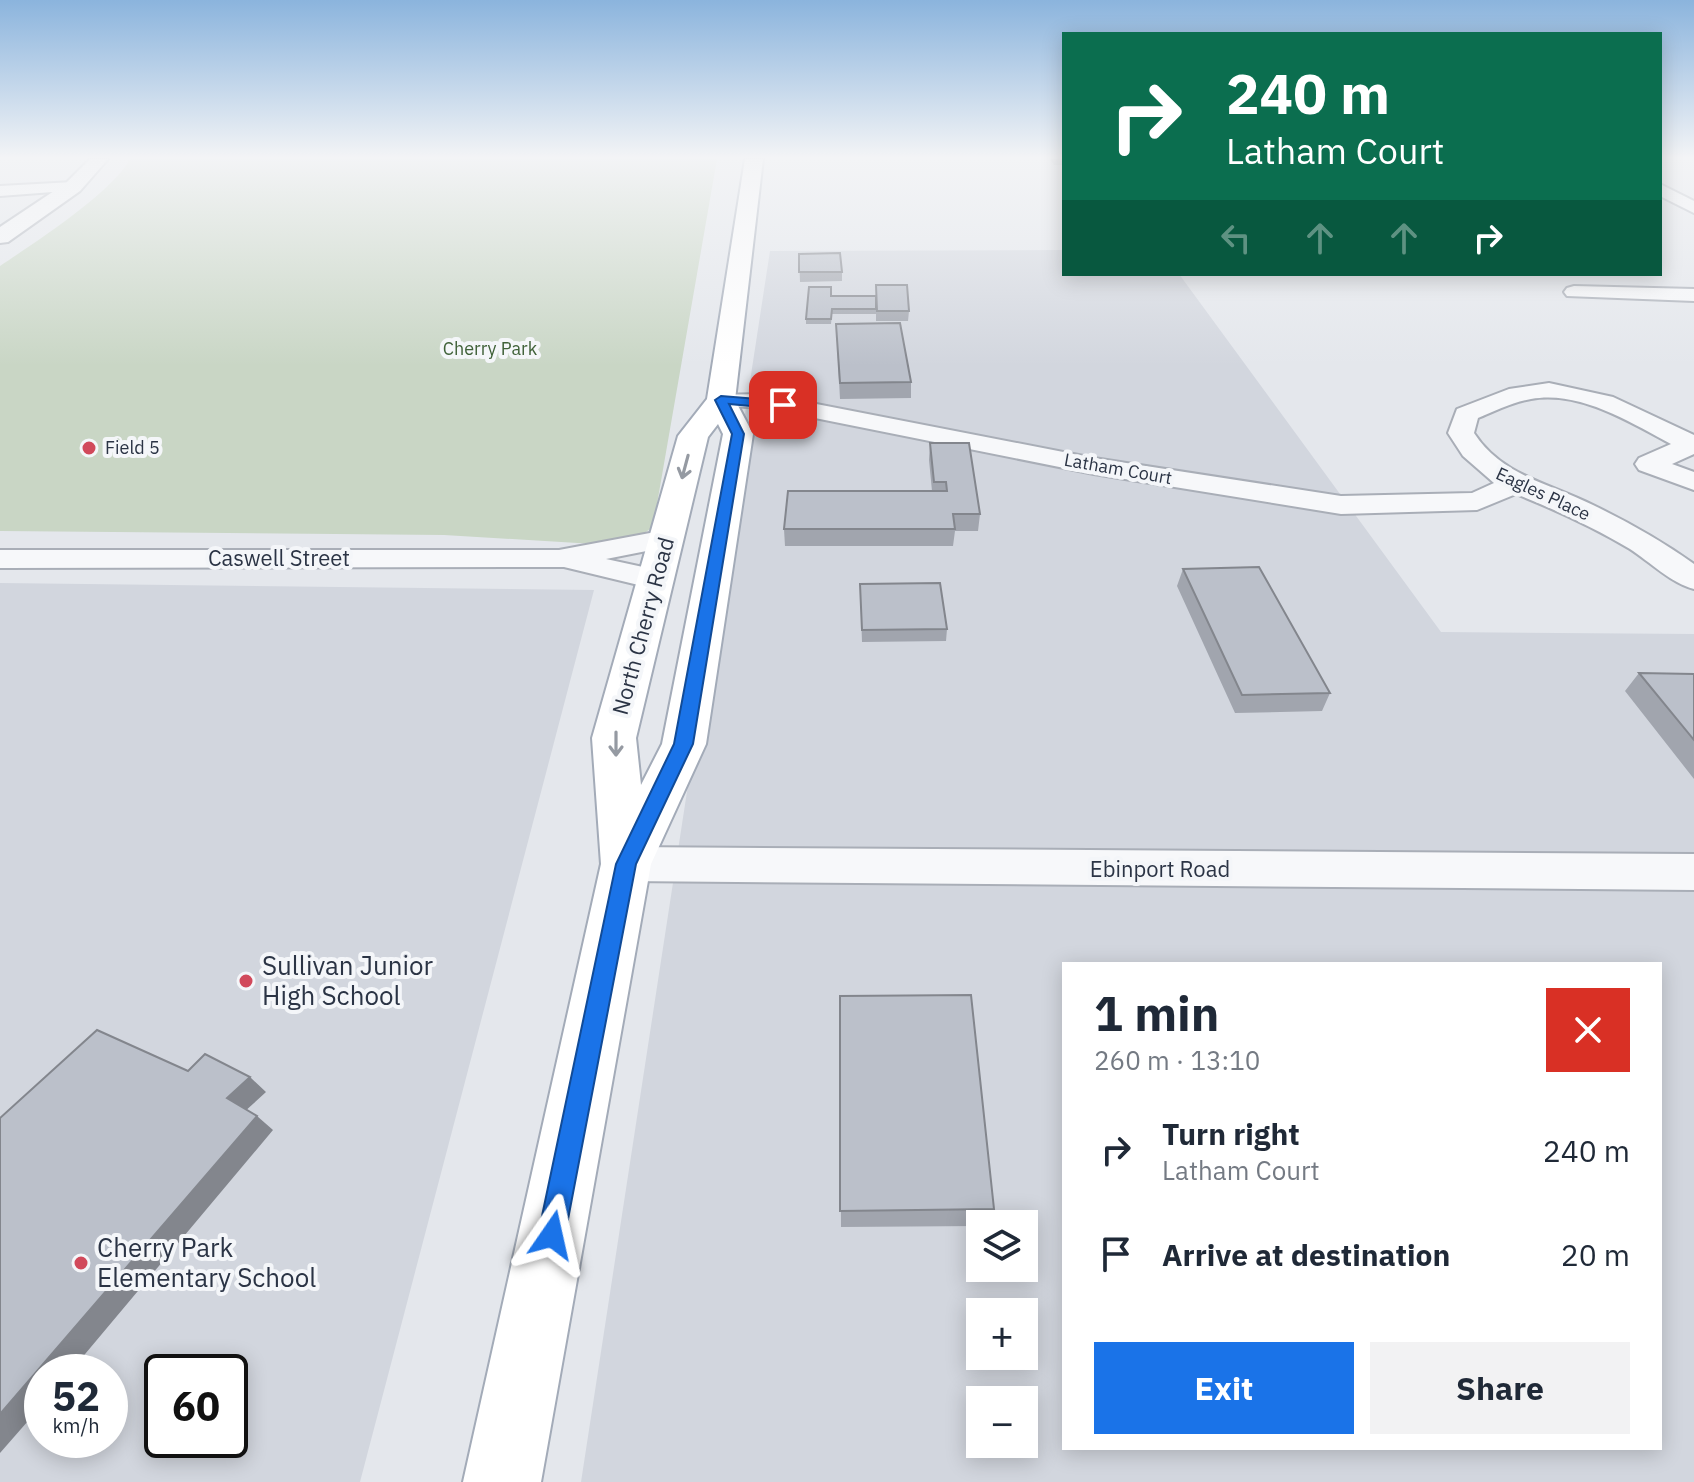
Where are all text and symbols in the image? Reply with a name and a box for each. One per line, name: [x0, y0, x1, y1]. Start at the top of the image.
text: 240 m: [1226, 57, 1390, 129]
icon: right: [1094, 64, 1198, 168]
text: Latham Court: [1226, 127, 1444, 174]
icon: left: [1214, 216, 1258, 260]
icon: ahead: [1298, 216, 1342, 260]
icon: ahead: [1382, 216, 1426, 260]
icon: right: [1466, 216, 1510, 260]
park label: Cherry Park: [443, 337, 538, 360]
pin: [749, 371, 817, 439]
icon: arrive: [761, 383, 805, 427]
place label: Field 5: [105, 436, 160, 459]
marker: Field 5: [80, 439, 98, 457]
street label: Latham Court: [1062, 448, 1174, 489]
one-way arrow: [676, 454, 691, 480]
street label: Eagles Place: [1492, 462, 1594, 525]
street label: North Cherry Road: [605, 534, 680, 718]
street label: Caswell Street: [208, 543, 350, 572]
one-way arrow: [608, 730, 624, 757]
street label: Ebinport Road: [1090, 854, 1230, 883]
place label: Sullivan Junior High School: [262, 948, 434, 1012]
marker: Sullivan Junior High School: [237, 972, 255, 990]
text: 1 min: [1094, 982, 1219, 1044]
button: close: [1546, 988, 1630, 1072]
text: 260 m · 13:10: [1094, 1043, 1260, 1077]
text: Turn right: [1162, 1114, 1300, 1153]
icon: right: [1094, 1128, 1138, 1172]
text: 240 m: [1543, 1131, 1630, 1170]
text: Latham Court: [1162, 1153, 1320, 1187]
position arrow: [510, 1193, 594, 1277]
map controls: [966, 1210, 1038, 1458]
button: layers: [966, 1210, 1038, 1282]
place label: Cherry Park Elementary School: [97, 1230, 316, 1294]
icon: arrive: [1094, 1232, 1138, 1276]
text: Arrive at destination: [1162, 1235, 1450, 1274]
text: 20 m: [1561, 1235, 1630, 1274]
marker: Cherry Park Elementary School: [72, 1254, 90, 1272]
button: +: [966, 1298, 1038, 1370]
button: Exit: [1094, 1342, 1354, 1434]
button: Share: [1370, 1342, 1630, 1434]
speed limit sign: 60: [144, 1354, 248, 1458]
text: 52: [52, 1370, 100, 1422]
button: −: [966, 1386, 1038, 1458]
text: km/h: [52, 1412, 100, 1439]

